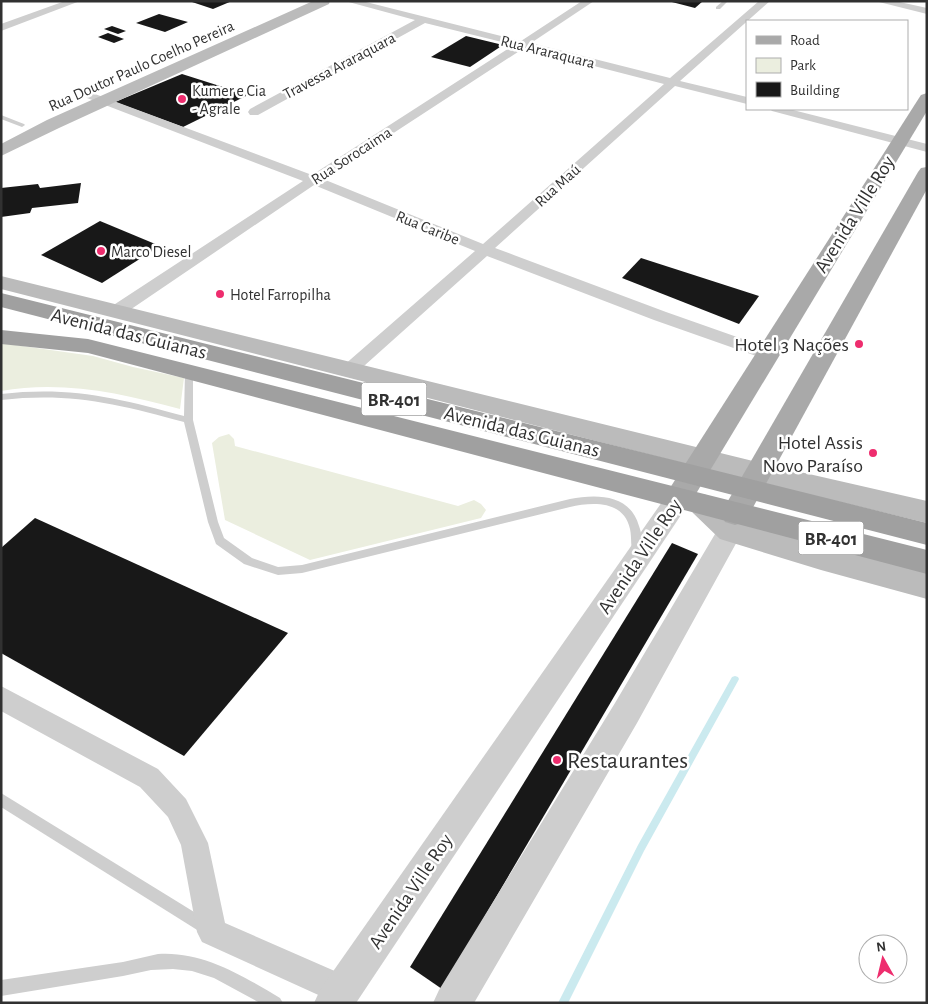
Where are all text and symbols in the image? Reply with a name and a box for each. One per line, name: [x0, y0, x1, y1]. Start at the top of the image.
street label: Rua Doutor Paulo Coelho Pereira: [46, 18, 237, 114]
legend: [746, 20, 908, 110]
street label: Travessa Araraquara: [281, 30, 398, 102]
street label: Rua Araraquara: [499, 33, 596, 71]
text: Road: [790, 33, 820, 48]
text: Park: [790, 58, 816, 73]
place label: Kumer e Cia - Agrale: [192, 83, 266, 117]
text: Building: [790, 83, 840, 98]
marker: Kumer e Cia - Agrale: [176, 93, 188, 105]
street label: Rua Sorocaima: [309, 124, 395, 188]
street label: Avenida Ville Roy: [811, 152, 899, 276]
street label: Rua Maú: [532, 161, 583, 210]
street label: Rua Caribe: [394, 208, 462, 248]
place label: Marco Diesel: [111, 244, 191, 260]
marker: Marco Diesel: [95, 245, 107, 257]
place label: Hotel Farropilha: [230, 287, 331, 303]
marker: Hotel Farropilha: [214, 288, 226, 300]
street label: Avenida das Guianas: [49, 305, 209, 363]
place label: Hotel 3 Nações: [734, 335, 849, 355]
marker: Hotel 3 Nações: [853, 338, 865, 350]
road number: BR-401: [362, 382, 426, 416]
street label: Avenida das Guianas: [442, 403, 602, 461]
place label: Hotel Assis Novo Paraíso: [762, 433, 863, 476]
marker: Hotel Assis Novo Paraíso: [867, 447, 879, 459]
street label: Avenida Ville Roy: [594, 495, 686, 618]
road number: BR-401: [798, 522, 864, 554]
place label: Restaurantes: [567, 749, 688, 773]
marker: Restaurantes: [551, 754, 563, 766]
street label: Avenida Ville Roy: [365, 830, 457, 953]
north arrow: [858, 934, 908, 984]
text: N: [876, 940, 887, 955]

